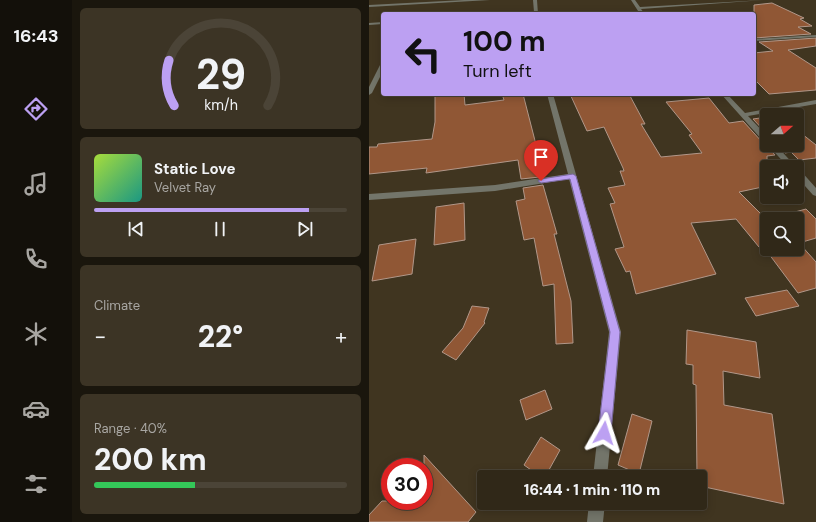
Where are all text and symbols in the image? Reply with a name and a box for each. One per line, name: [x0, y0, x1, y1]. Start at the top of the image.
text: 100 m: [463, 23, 546, 60]
text: 16:43: [13, 24, 59, 48]
icon: left: [397, 28, 449, 80]
text: 29: [195, 48, 246, 102]
text: Turn left: [463, 59, 532, 83]
icon: directions: [22, 95, 50, 123]
text: km/h: [204, 96, 237, 114]
north arrow: [760, 108, 804, 152]
map controls: [760, 108, 804, 256]
pin: [524, 140, 558, 181]
icon: arrive: [530, 146, 552, 168]
text: Static Love: [154, 159, 235, 179]
button: sound: [760, 160, 804, 204]
icon: music: [22, 170, 50, 198]
text: Velvet Ray: [154, 179, 216, 196]
button: search: [760, 212, 804, 256]
icon: previous: [125, 218, 147, 240]
icon: pause: [209, 218, 231, 240]
icon: next: [294, 218, 316, 240]
icon: phone: [22, 245, 50, 273]
text: Climate: [94, 297, 140, 314]
text: 22°: [198, 317, 243, 356]
icon: climate: [22, 320, 50, 348]
text: −: [94, 322, 106, 351]
text: +: [335, 322, 347, 351]
icon: car: [22, 395, 50, 423]
position arrow: [583, 412, 625, 454]
text: Range · 40%: [94, 420, 167, 437]
text: 200 km: [94, 440, 207, 479]
speed limit sign: 30: [381, 458, 433, 510]
icon: filters: [22, 470, 50, 498]
text: 16:44 · 1 min · 110 m: [524, 480, 660, 500]

